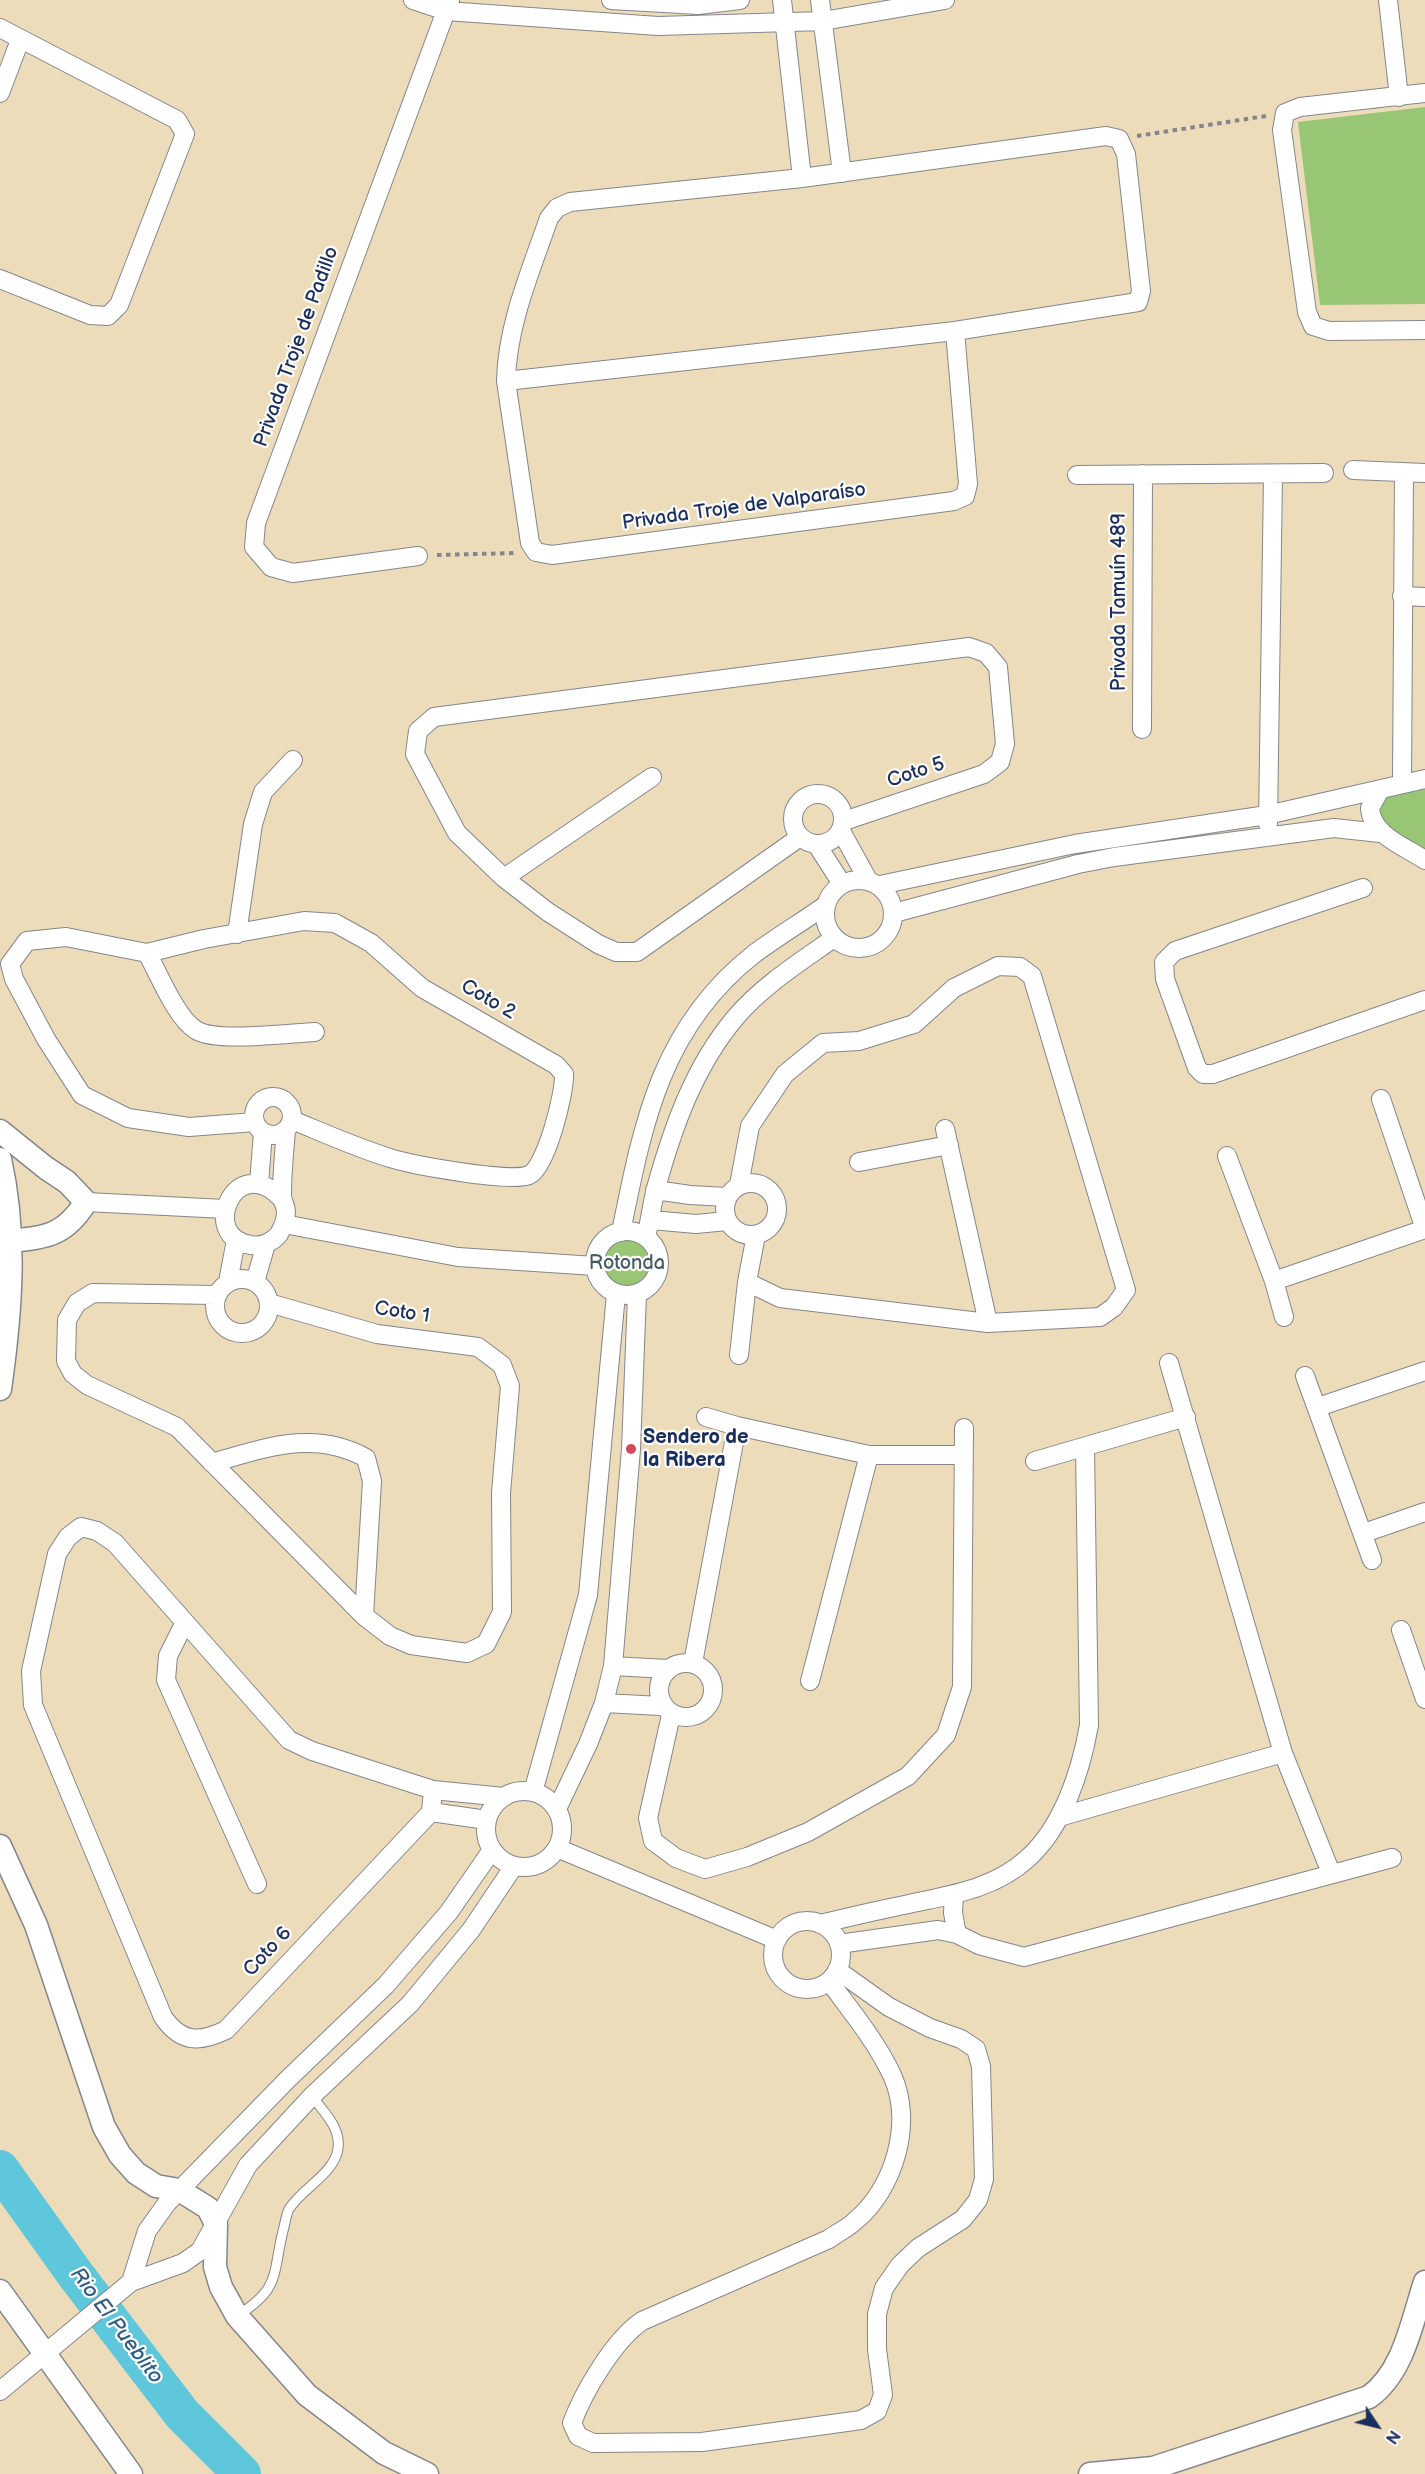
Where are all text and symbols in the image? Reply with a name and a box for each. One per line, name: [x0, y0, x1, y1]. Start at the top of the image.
street label: Privada Troje de Padillo: [250, 243, 344, 451]
street label: Privada Troje de Valparaíso: [621, 478, 867, 536]
street label: Privada Tamuín 489: [1108, 513, 1132, 691]
street label: Coto 5: [884, 752, 948, 794]
street label: Coto 2: [456, 975, 520, 1025]
park label: Rotonda: [589, 1252, 665, 1276]
street label: Coto 1: [373, 1297, 431, 1329]
place label: Sendero de la Ribera: [643, 1426, 748, 1473]
marker: Sendero de la Ribera: [624, 1442, 638, 1456]
street label: Coto 6: [239, 1922, 297, 1982]
water label: Rio El Pueblito: [64, 2263, 168, 2389]
north arrow: [1347, 2396, 1407, 2456]
text: N: [1381, 2426, 1403, 2447]

